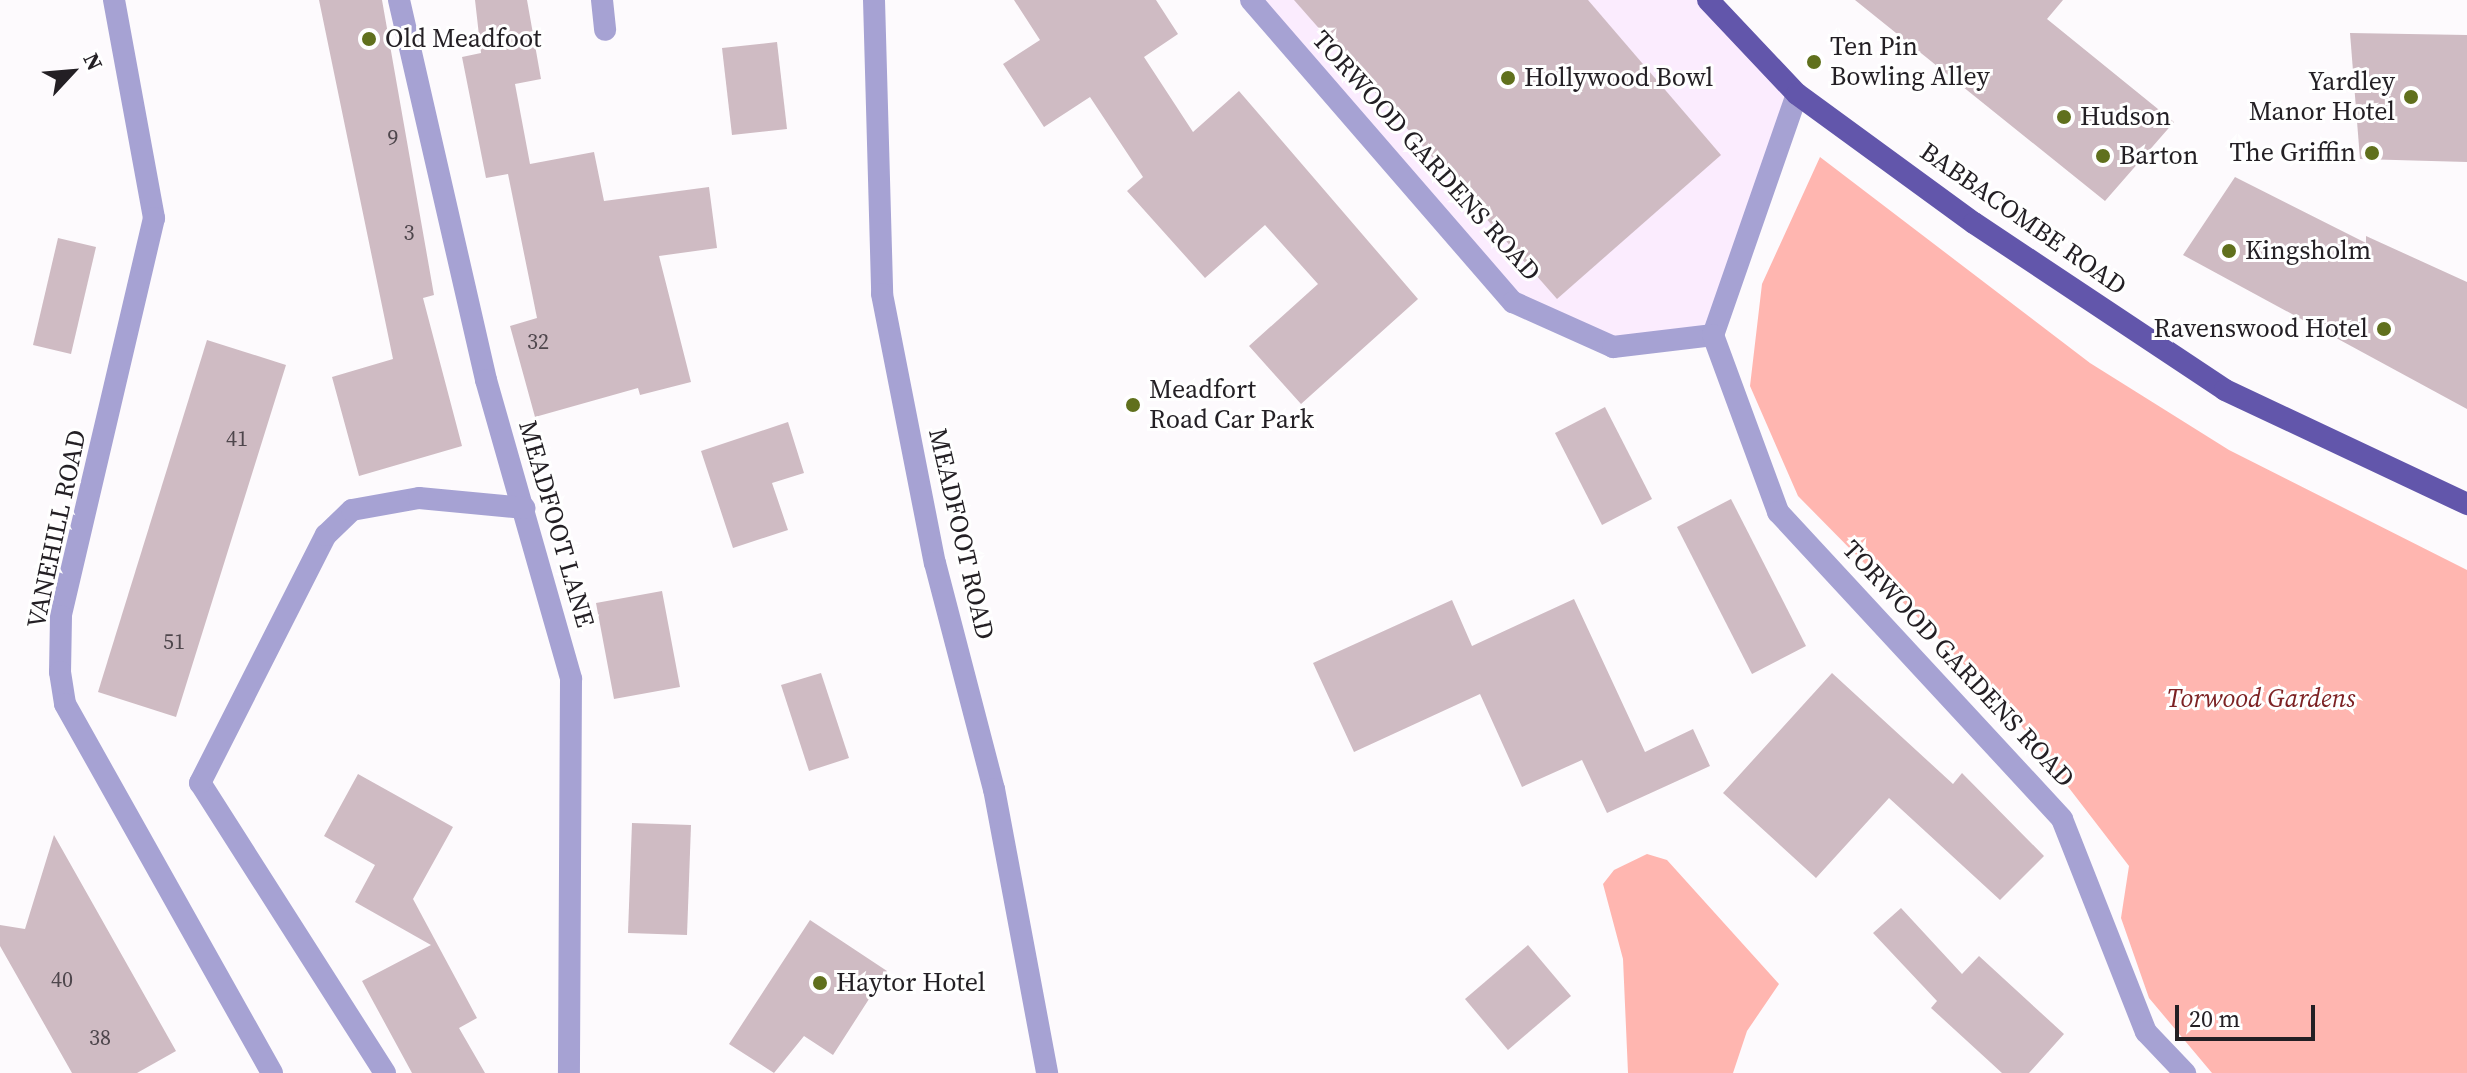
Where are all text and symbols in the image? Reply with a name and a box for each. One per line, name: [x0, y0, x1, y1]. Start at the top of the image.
place label: Old Meadfoot: [385, 23, 541, 55]
street label: TORWOOD GARDENS ROAD: [1305, 24, 1547, 288]
marker: Old Meadfoot: [360, 30, 378, 48]
place label: Ten Pin Bowling Alley: [1830, 31, 1990, 92]
north arrow: [32, 32, 112, 112]
text: N: [77, 48, 111, 75]
marker: Ten Pin Bowling Alley: [1805, 53, 1823, 71]
place label: Hollywood Bowl: [1524, 62, 1713, 94]
place label: Yardley Manor Hotel: [2249, 66, 2395, 128]
marker: Hollywood Bowl: [1499, 69, 1517, 87]
marker: Yardley Manor Hotel: [2402, 88, 2420, 106]
place label: Hudson: [2080, 101, 2171, 133]
marker: Hudson: [2055, 108, 2073, 126]
house number: 9: [388, 125, 398, 151]
street label: BABBACOMBE ROAD: [1914, 136, 2132, 302]
place label: The Griffin: [2229, 137, 2356, 169]
place label: Barton: [2119, 140, 2198, 172]
marker: The Griffin: [2363, 144, 2381, 162]
marker: Barton: [2094, 147, 2112, 165]
house number: 3: [404, 220, 414, 246]
place label: Kingsholm: [2245, 235, 2371, 267]
marker: Kingsholm: [2220, 242, 2238, 260]
place label: Ravenswood Hotel: [2154, 313, 2368, 345]
marker: Ravenswood Hotel: [2375, 320, 2393, 338]
house number: 32: [527, 329, 549, 355]
place label: Meadfort Road Car Park: [1149, 374, 1314, 436]
marker: Meadfort Road Car Park: [1124, 396, 1142, 414]
street label: MEADFOOT LANE: [511, 417, 601, 631]
street label: MEADFOOT ROAD: [921, 425, 1001, 643]
house number: 41: [226, 426, 248, 452]
street label: VANEHILL ROAD: [21, 427, 93, 631]
street label: TORWOOD GARDENS ROAD: [1835, 534, 2081, 794]
house number: 51: [163, 629, 185, 655]
park label: Torwood Gardens: [2167, 683, 2355, 715]
house number: 40: [51, 967, 73, 993]
place label: Haytor Hotel: [836, 967, 985, 999]
marker: Haytor Hotel: [811, 974, 829, 992]
scale bar: [2179, 989, 2319, 1039]
text: 20 m: [2189, 1002, 2240, 1035]
house number: 38: [89, 1025, 111, 1051]

